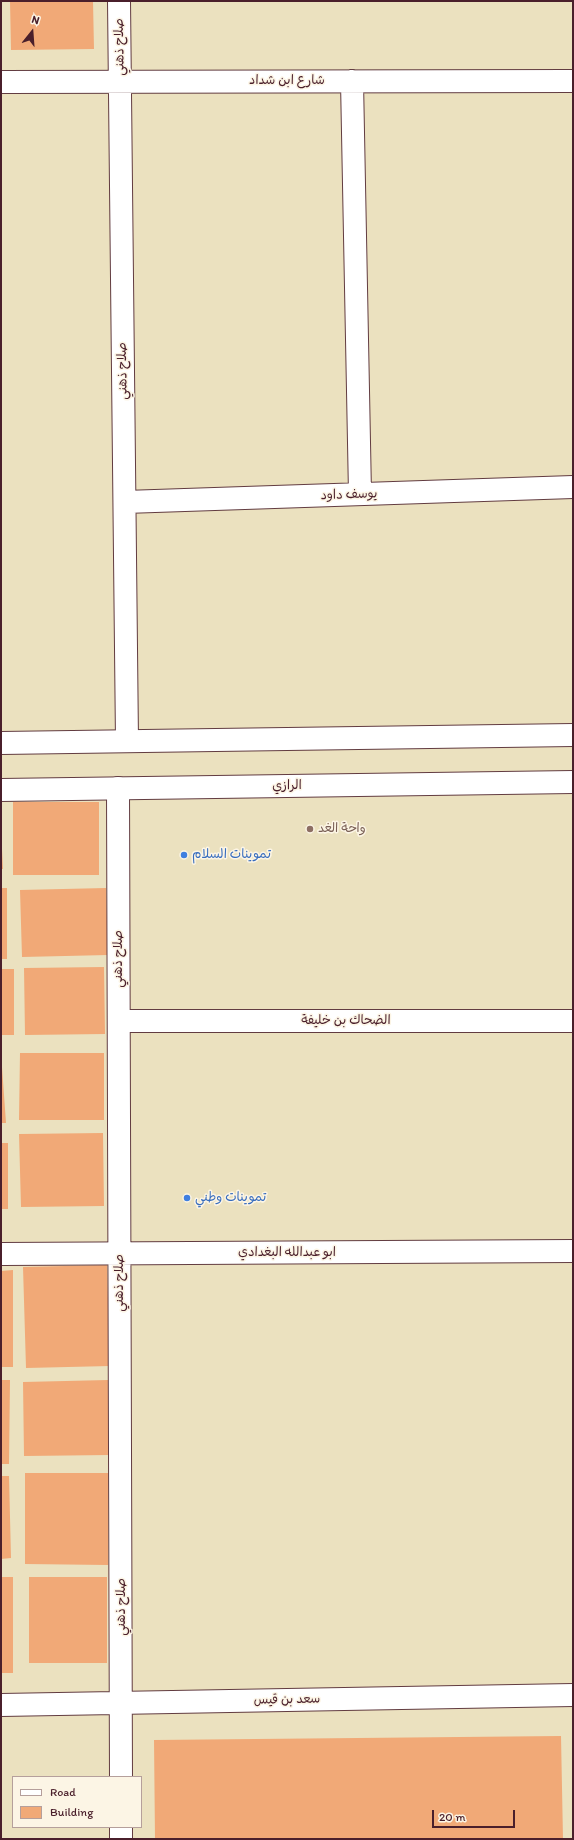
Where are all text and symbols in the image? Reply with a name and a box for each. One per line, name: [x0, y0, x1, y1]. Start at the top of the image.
north arrow: [12, 12, 52, 52]
text: N: [30, 13, 41, 27]
street label: صلاح ذهني: [112, 18, 128, 76]
street label: شارع ابن شداد: [249, 73, 325, 89]
street label: صلاح ذهني: [115, 342, 131, 400]
street label: يوسف داود: [320, 486, 378, 504]
street label: الرازي: [272, 778, 302, 794]
place label: واحة الغد: [318, 821, 366, 837]
marker: واحة الغد: [305, 824, 315, 834]
place label: تموينات السلام: [192, 847, 271, 863]
marker: تموينات السلام: [179, 850, 189, 860]
street label: صلاح ذهني: [111, 930, 127, 988]
street label: الضحاك بن خليفة: [301, 1013, 391, 1029]
place label: تموينات وطني: [195, 1190, 266, 1206]
marker: تموينات وطني: [182, 1193, 192, 1203]
street label: ابو عبدالله البغدادي: [238, 1245, 336, 1261]
street label: صلاح ذهني: [112, 1254, 128, 1312]
street label: صلاح ذهني: [114, 1578, 130, 1636]
street label: سعد بن قيس: [254, 1692, 320, 1708]
legend: [12, 1776, 142, 1828]
text: Road: [50, 1785, 76, 1799]
scale bar: [434, 1802, 517, 1828]
text: Building: [50, 1805, 93, 1819]
text: 20 m: [439, 1810, 466, 1824]

